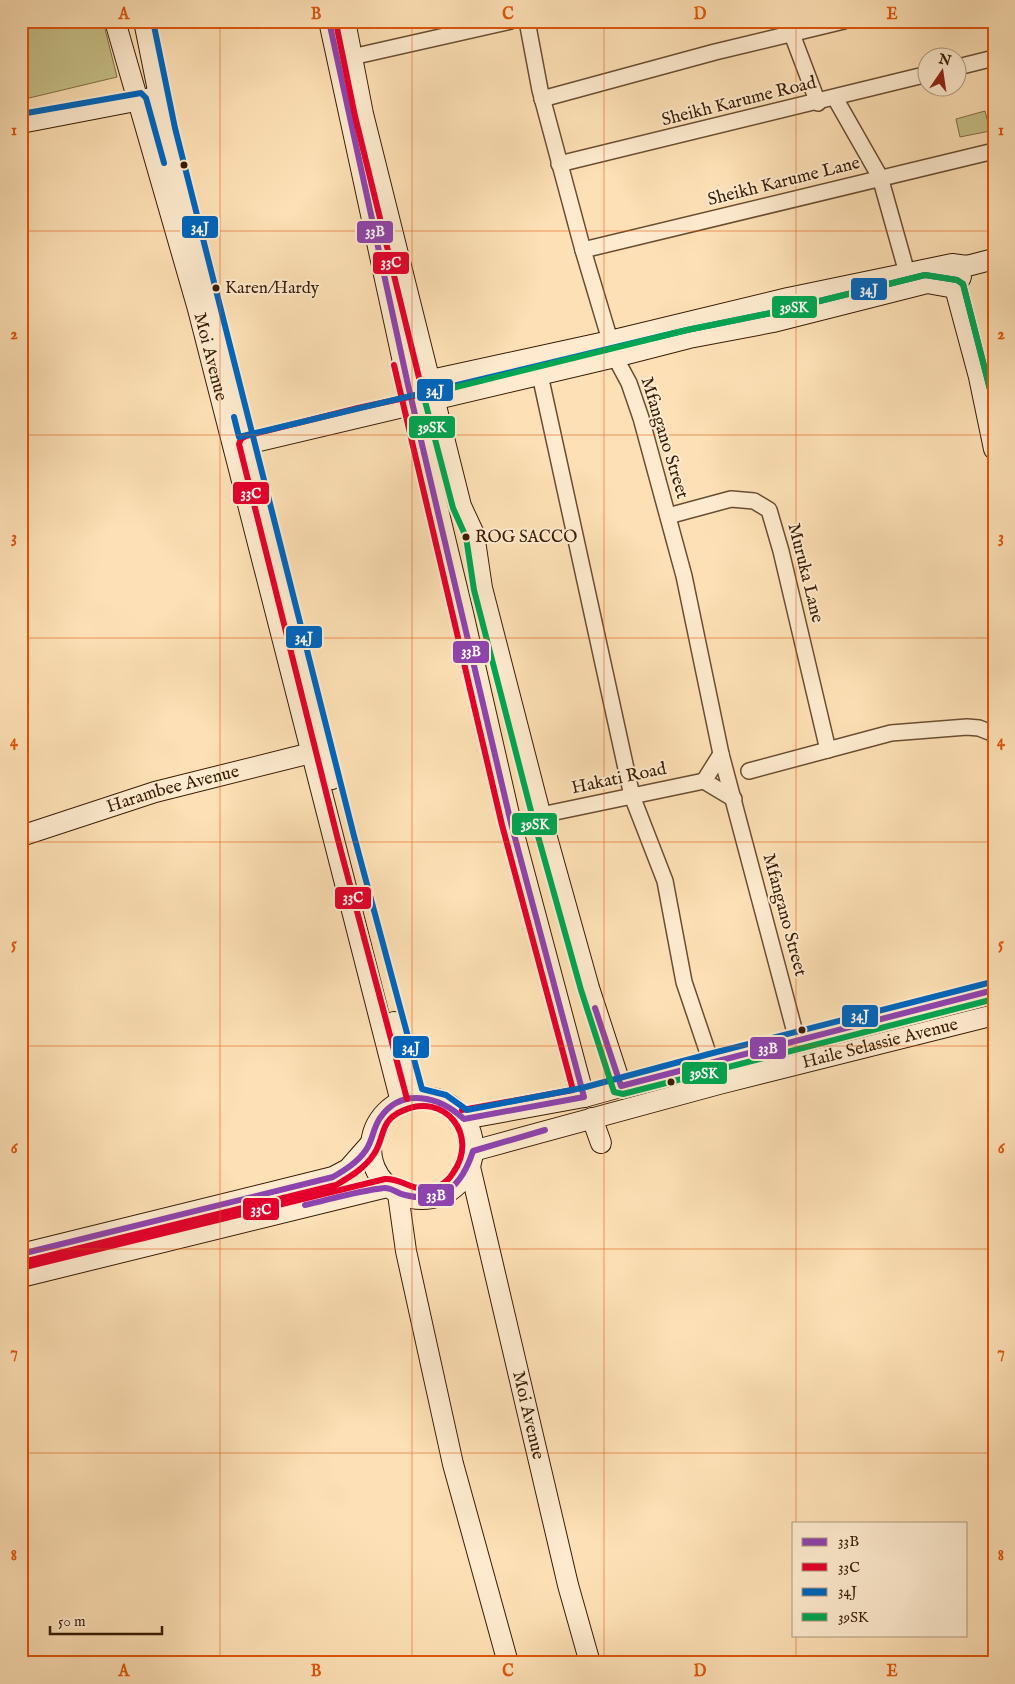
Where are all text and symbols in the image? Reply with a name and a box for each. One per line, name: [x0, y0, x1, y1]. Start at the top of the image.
text: A: [118, 5, 131, 25]
text: B: [311, 5, 322, 25]
text: C: [502, 5, 514, 25]
text: D: [694, 5, 707, 25]
text: E: [886, 5, 898, 25]
north arrow: [918, 48, 968, 98]
text: N: [936, 50, 953, 70]
street label: Sheikh Karume Road: [659, 72, 819, 132]
text: 1: [11, 121, 17, 141]
text: 1: [998, 121, 1004, 141]
street label: Sheikh Karume Lane: [705, 152, 863, 212]
unlabelled marker: [179, 160, 189, 170]
line badge: 34J: [181, 215, 219, 239]
text: 34J: [191, 219, 209, 237]
line badge: 33B: [356, 220, 394, 244]
text: 33B: [365, 223, 385, 241]
line badge: 33C: [372, 251, 410, 275]
text: 33C: [381, 254, 401, 272]
line badge: 34J: [850, 277, 888, 301]
place label: Karen/Hardy: [225, 278, 320, 299]
text: 34J: [860, 281, 878, 299]
marker: Karen/Hardy: [211, 283, 221, 293]
line badge: 39SK: [771, 295, 818, 319]
text: 39SK: [780, 299, 809, 317]
street label: Moi Avenue: [188, 310, 233, 403]
text: 2: [10, 325, 18, 345]
text: 2: [997, 325, 1005, 345]
street label: Mfangano Street: [635, 374, 693, 502]
line badge: 34J: [416, 378, 454, 402]
text: 34J: [426, 382, 444, 400]
line badge: 39SK: [408, 415, 456, 439]
text: 39SK: [418, 419, 447, 437]
line badge: 33C: [232, 481, 270, 505]
text: 33C: [241, 485, 261, 503]
street label: Muruka Lane: [782, 521, 828, 625]
place label: ROG SACCO: [475, 527, 577, 548]
text: 3: [11, 528, 17, 548]
text: 3: [998, 528, 1004, 548]
marker: ROG SACCO: [461, 532, 471, 542]
line badge: 34J: [285, 625, 323, 649]
text: 34J: [295, 629, 313, 647]
line badge: 33B: [452, 640, 490, 664]
text: 33B: [461, 643, 481, 661]
text: 4: [10, 732, 19, 752]
text: 4: [997, 732, 1006, 752]
street label: Hakati Road: [570, 758, 669, 800]
street label: Harambee Avenue: [104, 760, 241, 819]
line badge: 39SK: [511, 812, 558, 836]
text: 39SK: [521, 816, 550, 834]
street label: Mfangano Street: [757, 851, 811, 979]
line badge: 33C: [334, 886, 372, 910]
text: 33C: [343, 889, 363, 907]
text: 5: [11, 935, 17, 955]
text: 5: [998, 935, 1004, 955]
line badge: 34J: [841, 1004, 879, 1028]
text: 34J: [851, 1007, 869, 1025]
street label: Haile Selassie Avenue: [800, 1013, 960, 1074]
unlabelled marker: [797, 1025, 807, 1035]
line badge: 34J: [392, 1035, 430, 1059]
line badge: 33B: [749, 1036, 787, 1060]
text: 34J: [402, 1039, 420, 1057]
text: 33B: [758, 1040, 778, 1058]
line badge: 39SK: [681, 1061, 728, 1085]
text: 39SK: [690, 1065, 719, 1083]
unlabelled marker: [666, 1077, 676, 1087]
text: 6: [11, 1139, 19, 1159]
text: 6: [998, 1139, 1006, 1159]
line badge: 33B: [417, 1183, 455, 1207]
text: 33B: [426, 1187, 446, 1205]
line badge: 33C: [242, 1197, 280, 1221]
text: 33C: [251, 1201, 271, 1219]
text: 7: [10, 1343, 18, 1363]
text: 7: [997, 1343, 1005, 1363]
street label: Moi Avenue: [507, 1369, 550, 1462]
legend: [792, 1522, 968, 1636]
text: 33B: [838, 1532, 859, 1551]
text: 8: [11, 1546, 17, 1566]
text: 8: [998, 1546, 1004, 1566]
text: 33C: [838, 1558, 860, 1577]
text: 34J: [838, 1582, 857, 1601]
scale bar: [50, 1604, 162, 1636]
text: 39SK: [838, 1608, 869, 1627]
text: 50 m: [58, 1612, 86, 1631]
text: A: [118, 1662, 131, 1682]
text: B: [311, 1662, 322, 1682]
text: C: [502, 1662, 514, 1682]
text: D: [694, 1662, 707, 1682]
text: E: [886, 1662, 898, 1682]

